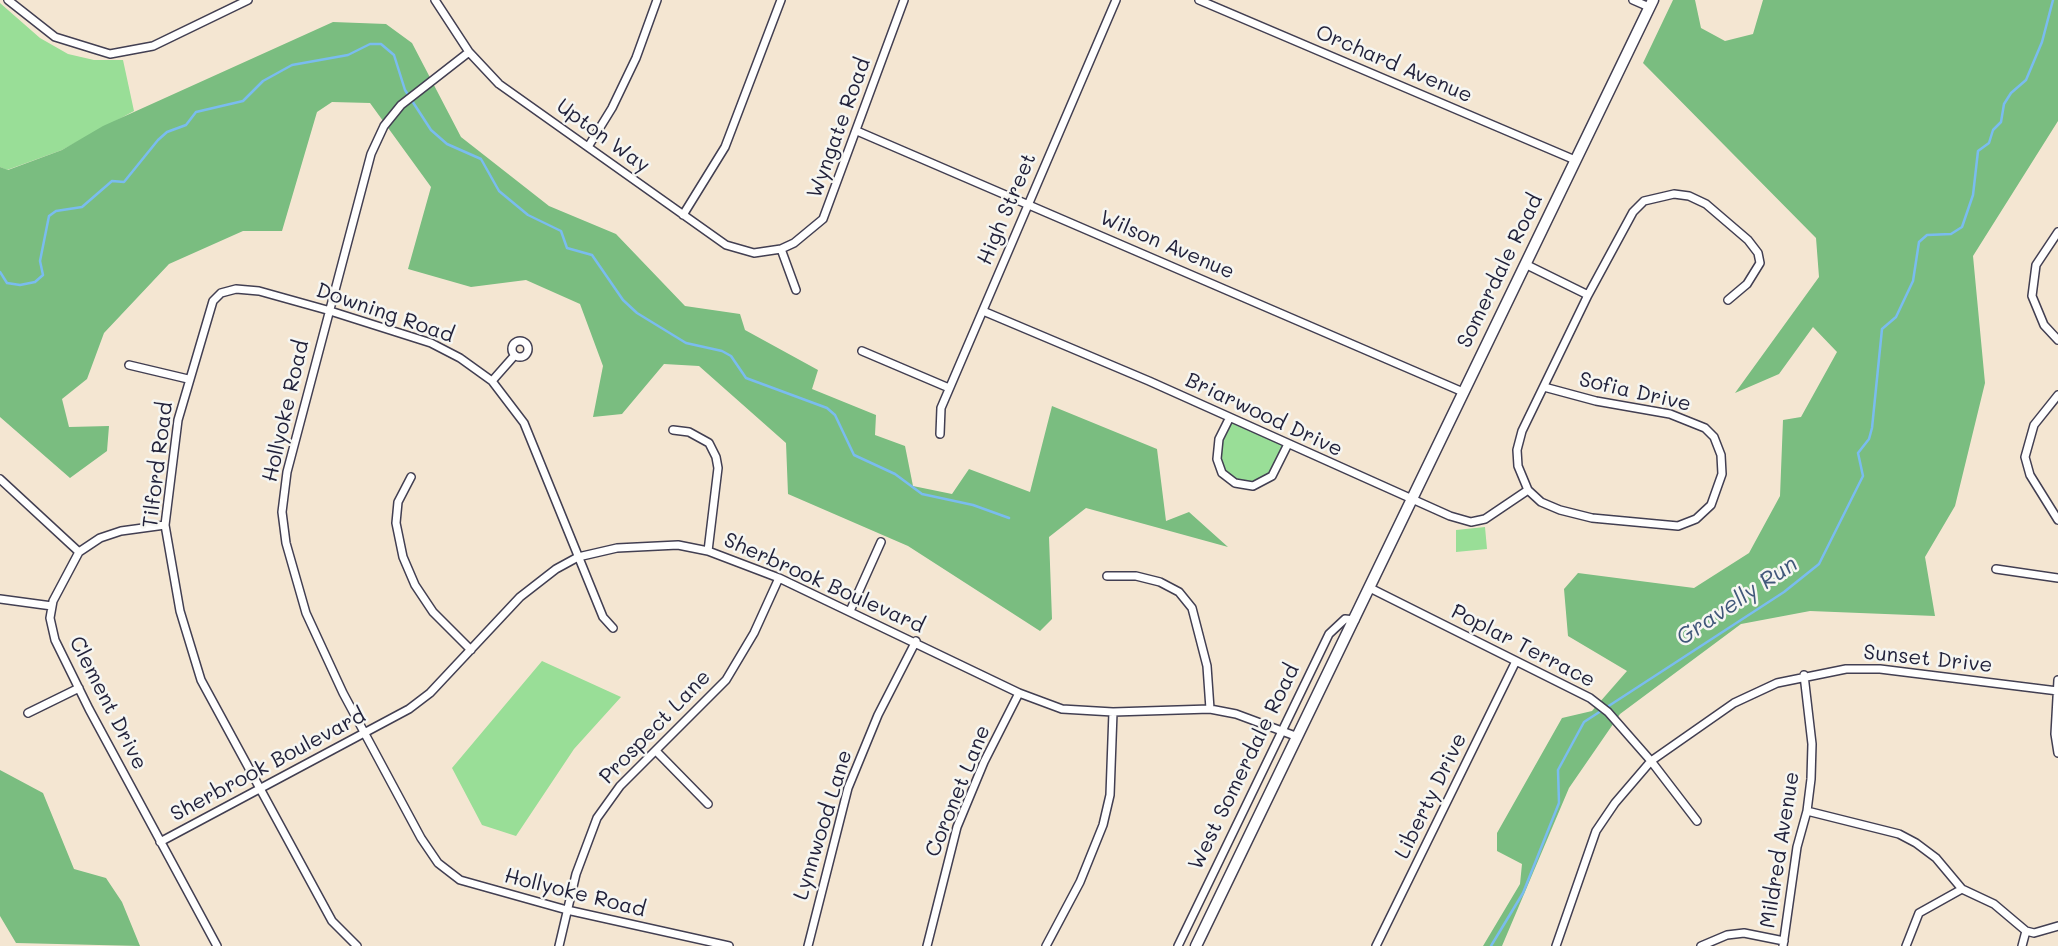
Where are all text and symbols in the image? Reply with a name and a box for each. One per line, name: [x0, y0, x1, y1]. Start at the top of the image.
street label: Orchard Avenue: [1312, 20, 1476, 108]
street label: Wyngate Road: [802, 54, 876, 202]
street label: Upton Way: [551, 94, 655, 178]
street label: High Street: [972, 149, 1042, 269]
street label: Somerdale Road: [1452, 190, 1548, 352]
street label: Wilson Avenue: [1096, 205, 1238, 285]
street label: Downing Road: [313, 278, 457, 348]
street label: Hollyoke Road: [257, 338, 315, 484]
street label: Sofia Drive: [1577, 367, 1693, 417]
street label: Briarwood Drive: [1181, 368, 1347, 462]
street label: Tilford Road: [138, 400, 178, 530]
street label: Sherbrook Boulevard: [720, 527, 928, 639]
water label: Gravelly Run: [1671, 550, 1803, 652]
street label: Poplar Terrace: [1447, 599, 1599, 693]
street label: Clement Drive: [64, 632, 152, 774]
street label: Sunset Drive: [1862, 640, 1994, 678]
street label: West Somerdale Road: [1183, 660, 1305, 874]
street label: Prospect Lane: [594, 665, 716, 789]
street label: Sherbrook Boulevard: [166, 703, 370, 827]
street label: Coronet Lane: [920, 721, 996, 861]
street label: Liberty Drive: [1390, 729, 1472, 863]
street label: Lynnwood Lane: [788, 747, 858, 903]
street label: Mildred Avenue: [1755, 770, 1805, 930]
street label: Hollyoke Road: [502, 863, 648, 923]

